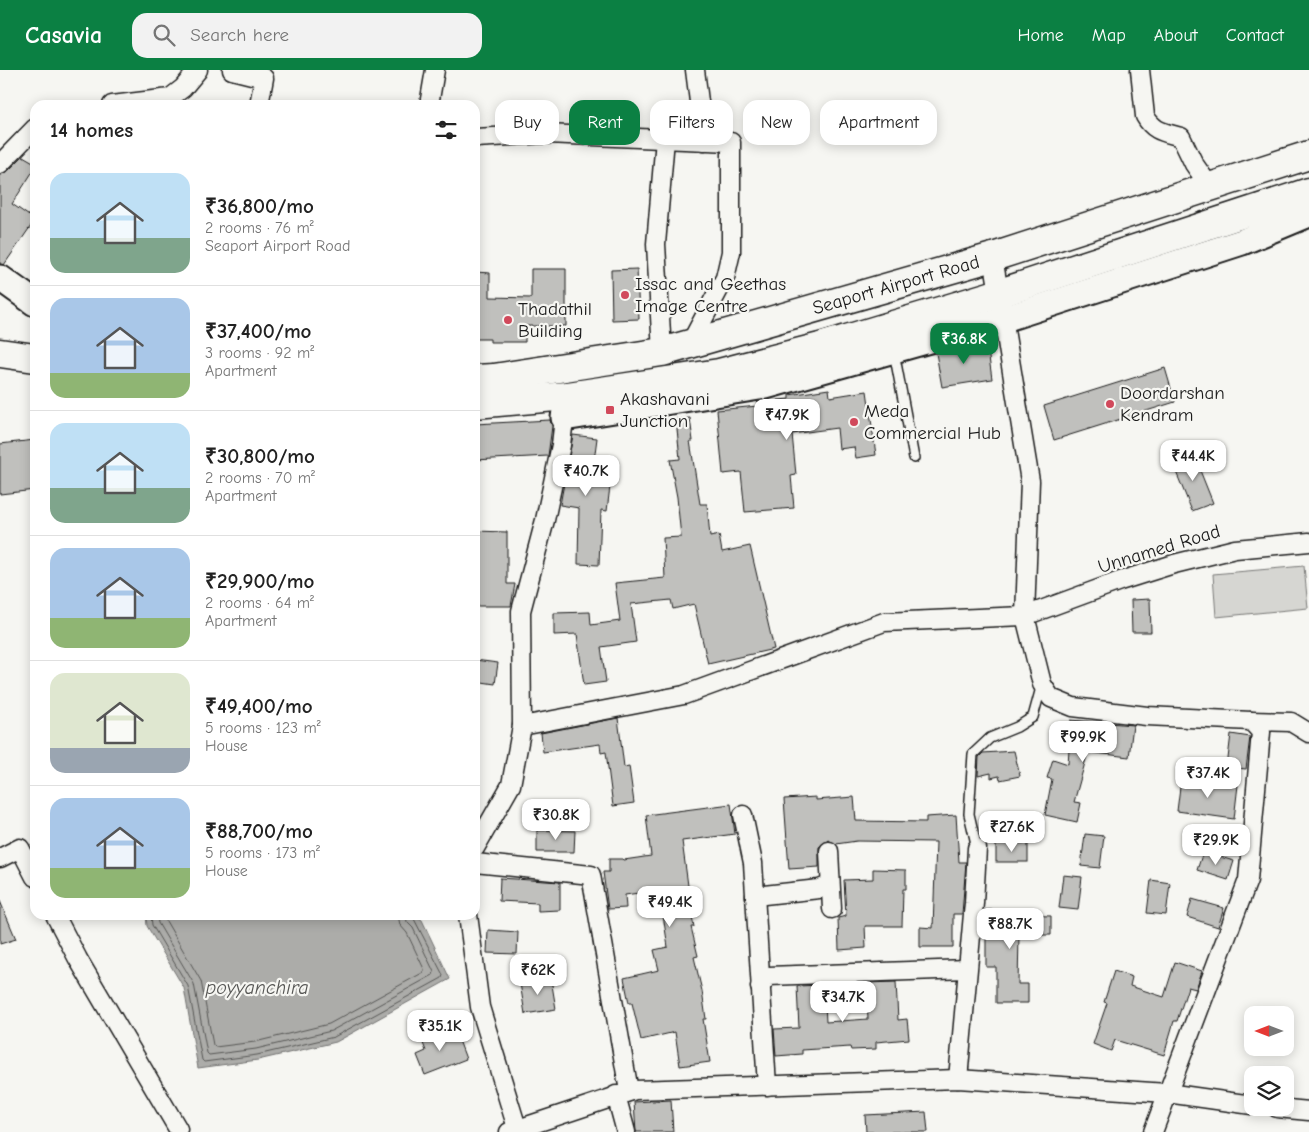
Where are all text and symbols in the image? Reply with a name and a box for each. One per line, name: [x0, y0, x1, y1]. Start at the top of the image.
search box: [132, 13, 482, 58]
text: Casavia: [25, 21, 102, 49]
icon: search: [150, 21, 178, 49]
text: Search here: [190, 24, 289, 46]
text: Home: [1017, 25, 1064, 46]
text: Map: [1092, 25, 1126, 46]
text: About: [1154, 25, 1198, 46]
text: Contact: [1226, 25, 1284, 46]
chip: Buy: [495, 100, 559, 145]
chip: Rent: [569, 100, 640, 145]
chip: Filters: [650, 100, 733, 145]
chip: New: [743, 100, 810, 145]
chip: Apartment: [820, 100, 937, 145]
icon: filters: [432, 116, 460, 144]
text: 14 homes: [50, 118, 133, 142]
icon: home: [90, 193, 150, 253]
text: ₹36,800/mo: [205, 194, 314, 218]
text: 2 rooms · 76 m²: [205, 219, 314, 237]
text: Seaport Airport Road: [205, 237, 350, 255]
street label: Seaport Airport Road: [810, 251, 982, 319]
place label: Issac and Geethas Image Centre: [635, 273, 786, 317]
marker: Issac and Geethas Image Centre: [619, 289, 631, 301]
place label: Thadathil Building: [518, 298, 592, 342]
marker: Thadathil Building: [502, 314, 514, 326]
icon: home: [90, 318, 150, 378]
text: ₹37,400/mo: [205, 319, 311, 343]
pin: ₹36.8K: [923, 322, 1005, 365]
text: ₹36.8K: [941, 330, 987, 348]
text: 3 rooms · 92 m²: [205, 344, 314, 362]
text: Apartment: [205, 362, 277, 380]
place label: Doordarshan Kendram: [1120, 382, 1225, 426]
place label: Akashavani Junction: [620, 388, 710, 432]
pin: ₹47.9K: [746, 398, 828, 441]
marker: Doordarshan Kendram: [1104, 398, 1116, 410]
place label: Meda Commercial Hub: [864, 400, 1001, 444]
marker: Akashavani Junction: [604, 404, 616, 416]
text: ₹47.9K: [765, 406, 809, 424]
marker: Meda Commercial Hub: [848, 416, 860, 428]
pin: ₹44.4K: [1152, 440, 1234, 482]
icon: home: [90, 443, 150, 503]
text: ₹30,800/mo: [205, 444, 315, 468]
text: ₹44.4K: [1171, 447, 1215, 465]
pin: ₹40.7K: [545, 454, 627, 497]
text: ₹40.7K: [564, 462, 608, 480]
text: 2 rooms · 70 m²: [205, 469, 315, 487]
text: Apartment: [205, 487, 277, 505]
street label: Unnamed Road: [1095, 520, 1223, 578]
icon: home: [90, 568, 150, 628]
text: ₹29,900/mo: [205, 569, 314, 593]
text: 2 rooms · 64 m²: [205, 594, 314, 612]
text: Apartment: [205, 612, 277, 630]
icon: home: [90, 693, 150, 753]
text: ₹49,400/mo: [205, 694, 313, 718]
text: 5 rooms · 123 m²: [205, 719, 321, 737]
pin: ₹99.9K: [1042, 720, 1124, 763]
text: ₹99.9K: [1060, 728, 1106, 746]
text: House: [205, 737, 248, 755]
pin: ₹37.4K: [1167, 756, 1249, 799]
text: ₹37.4K: [1186, 764, 1230, 782]
pin: ₹30.8K: [515, 798, 597, 841]
text: ₹30.8K: [533, 806, 579, 824]
pin: ₹27.6K: [971, 810, 1053, 853]
icon: home: [90, 818, 150, 878]
text: ₹27.6K: [990, 818, 1034, 836]
text: ₹88,700/mo: [205, 819, 313, 843]
pin: ₹29.9K: [1175, 824, 1257, 866]
text: ₹29.9K: [1193, 831, 1239, 849]
text: 5 rooms · 173 m²: [205, 844, 320, 862]
text: House: [205, 862, 248, 880]
pin: ₹49.4K: [629, 886, 711, 928]
text: ₹49.4K: [648, 893, 692, 911]
pin: ₹88.7K: [969, 908, 1051, 950]
text: ₹88.7K: [988, 915, 1032, 933]
pin: ₹62K: [508, 954, 568, 996]
text: ₹62K: [521, 961, 555, 979]
water label: poyyanchira: [204, 976, 309, 999]
pin: ₹34.7K: [802, 980, 884, 1023]
text: ₹34.7K: [821, 988, 865, 1006]
north arrow: [1244, 1006, 1294, 1056]
map controls: [1244, 1006, 1294, 1116]
pin: ₹35.1K: [399, 1010, 481, 1052]
text: ₹35.1K: [418, 1017, 462, 1035]
button: layers: [1244, 1066, 1294, 1116]

